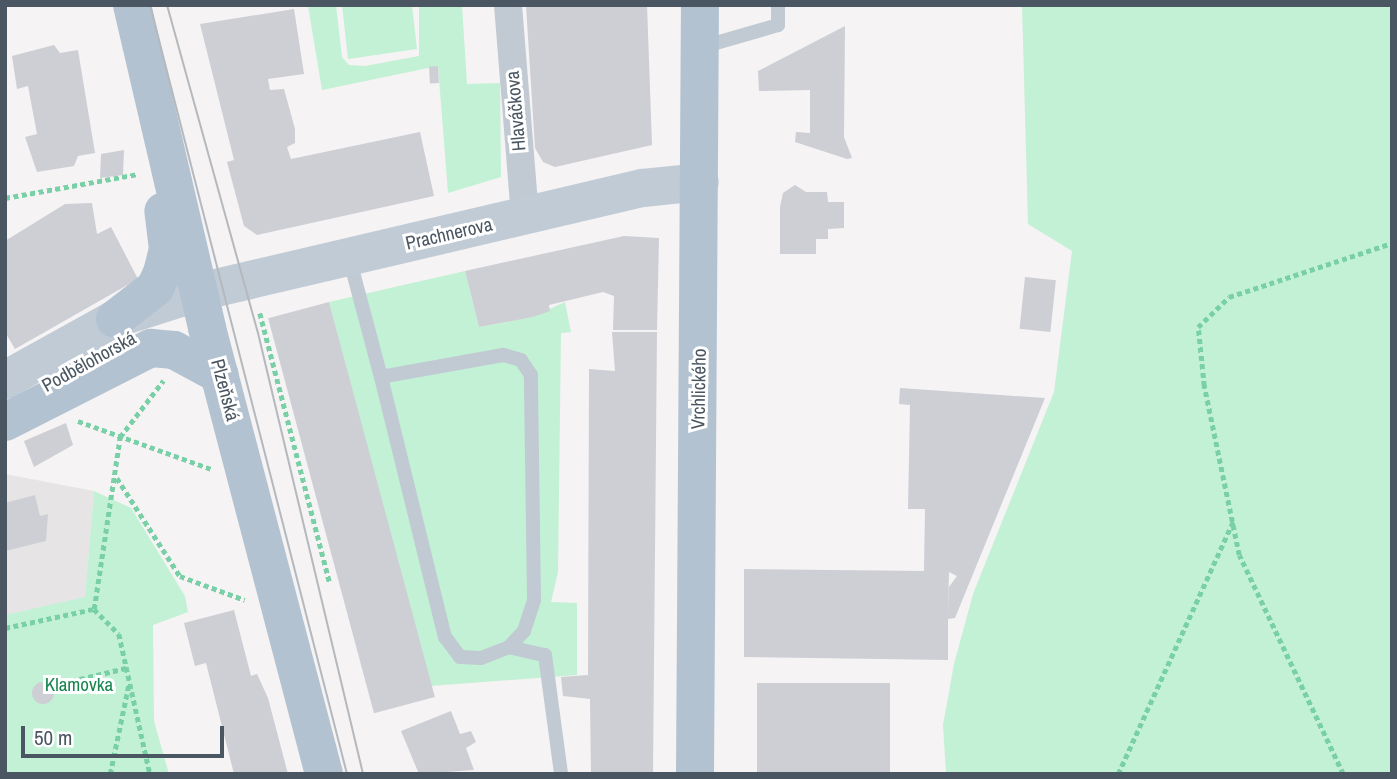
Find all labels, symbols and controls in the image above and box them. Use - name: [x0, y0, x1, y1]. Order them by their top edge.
- street label: Hlaváčkova: [501, 70, 531, 152]
- street label: Prachnerova: [403, 213, 495, 255]
- street label: Podbělohorská: [38, 327, 140, 397]
- street label: Vrchlického: [687, 348, 711, 430]
- street label: Plzeňská: [206, 357, 244, 423]
- park label: Klamovka: [45, 674, 113, 696]
- scale bar: [24, 712, 228, 756]
- text: 50 m: [34, 723, 72, 752]

